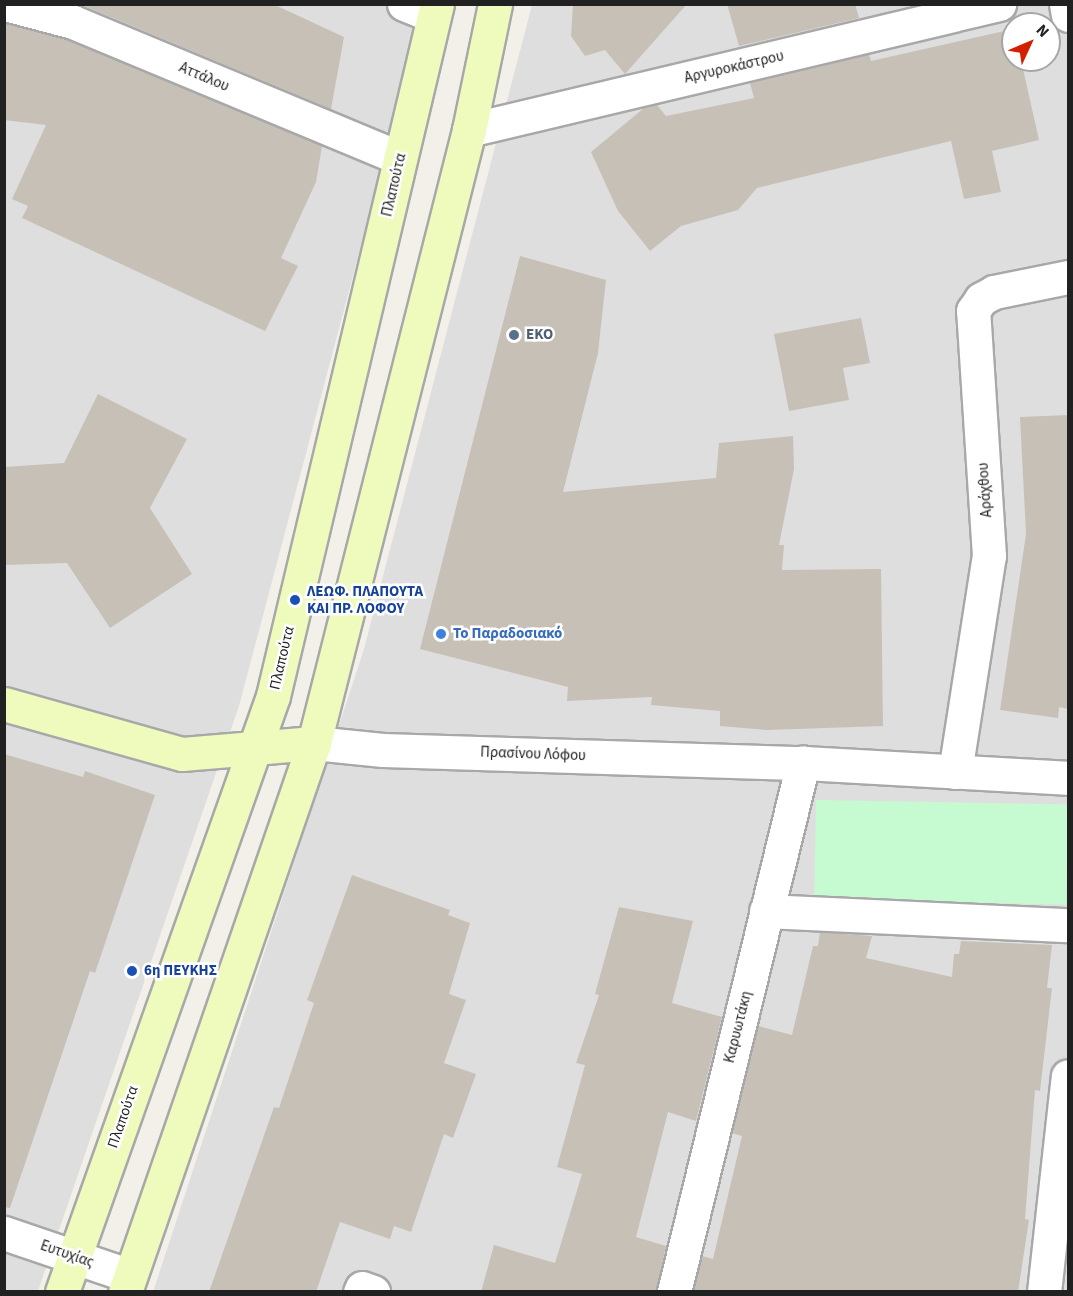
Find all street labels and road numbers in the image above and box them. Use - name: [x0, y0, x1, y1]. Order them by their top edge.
- street label: Αργυροκάστρου: [683, 47, 785, 87]
- street label: Αττάλου: [176, 58, 232, 96]
- street label: Πλαπούτα: [378, 152, 410, 218]
- street label: Αράχθου: [974, 462, 996, 518]
- street label: Πλαπούτα: [266, 625, 298, 691]
- street label: Πρασίνου Λόφου: [480, 743, 586, 765]
- street label: Καρυωτάκη: [720, 989, 756, 1065]
- street label: Πλαπούτα: [104, 1084, 142, 1150]
- street label: Ευτυχίας: [38, 1236, 96, 1272]

